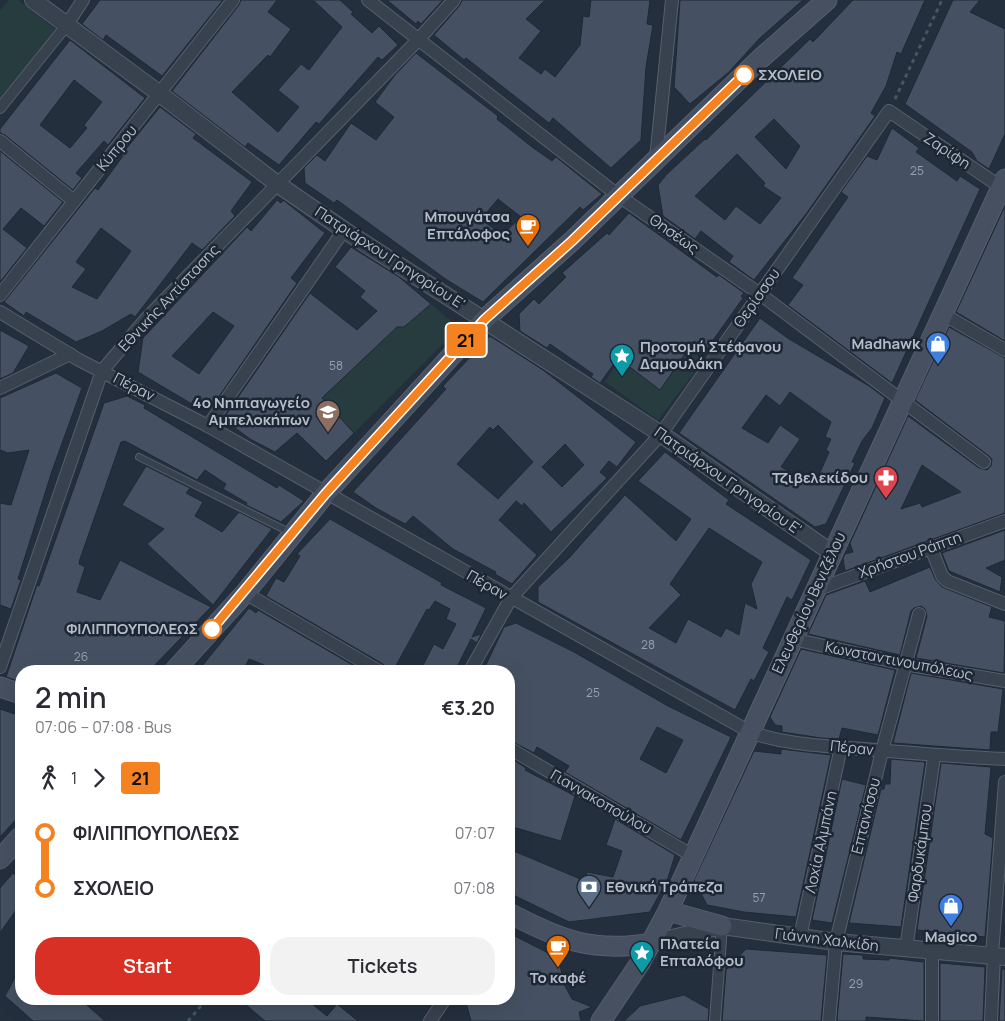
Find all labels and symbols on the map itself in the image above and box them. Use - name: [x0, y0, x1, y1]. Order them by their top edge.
- place label: ΣΧΟΛΕΙΟ: [758, 64, 822, 85]
- marker: ΣΧΟΛΕΙΟ: [734, 65, 754, 85]
- street label: Κύπρου: [92, 120, 142, 175]
- street label: Ζαρίφη: [920, 127, 975, 174]
- house number: 25: [910, 162, 924, 179]
- street label: Πατριάρχου Γρηγορίου Ε': [311, 201, 470, 314]
- place label: Μπουγάτσα Επτάλοφος: [425, 206, 510, 244]
- street label: Θησέως: [645, 209, 703, 258]
- cafe icon: Μπουγάτσα Επτάλοφος: [515, 213, 541, 247]
- street label: Εθνικής Αντίστασης: [113, 239, 224, 356]
- street label: Θερίσσου: [728, 264, 785, 332]
- line badge: 21: [444, 324, 488, 356]
- shop icon: Madhawk: [925, 331, 951, 365]
- place label: Madhawk: [851, 333, 921, 354]
- place label: Προτομή Στέφανου Δαμουλάκη: [640, 336, 781, 374]
- place icon: Προτομή Στέφανου Δαμουλάκη: [609, 343, 635, 377]
- house number: 58: [329, 357, 343, 374]
- street label: Πέραν: [110, 367, 159, 406]
- place label: 4ο Νηπιαγωγείο Αμπελοκήπων: [193, 392, 310, 430]
- school or university icon: 4ο Νηπιαγωγείο Αμπελοκήπων: [315, 399, 341, 433]
- street label: Πατριάρχου Γρηγορίου Ε': [650, 422, 806, 540]
- pharmacy icon: Τζιβελεκίδου: [873, 465, 899, 499]
- place label: Τζιβελεκίδου: [772, 467, 868, 488]
- street label: Χρήστου Ράπτη: [855, 526, 964, 583]
- street label: Ελευθερίου Βενιζέλου: [767, 529, 851, 677]
- street label: Πέραν: [463, 565, 512, 605]
- place label: ΦΙΛΙΠΠΟΥΠΟΛΕΩΣ: [66, 618, 198, 639]
- marker: ΦΙΛΙΠΠΟΥΠΟΛΕΩΣ: [202, 619, 222, 639]
- house number: 28: [641, 636, 655, 653]
- street label: Κωνσταντινουπόλεως: [823, 636, 975, 685]
- house number: 26: [74, 648, 88, 665]
- house number: 25: [586, 684, 600, 701]
- street label: Πέραν: [829, 735, 875, 760]
- street label: Γιαννακοπούλου: [547, 764, 656, 839]
- street label: Επτανήσου: [846, 775, 885, 856]
- street label: Λοχία Αλμπάνη: [799, 789, 842, 895]
- street label: Φαρδυκάμπου: [902, 802, 937, 903]
- bank icon: Εθνική Τράπεζα: [576, 874, 602, 908]
- place label: Εθνική Τράπεζα: [606, 876, 723, 897]
- house number: 57: [753, 889, 765, 906]
- shop icon: Magico: [938, 893, 964, 927]
- street label: Γιάννη Χαλκίδη: [774, 923, 880, 956]
- place label: Magico: [925, 926, 977, 947]
- place label: Πλατεία Επταλόφου: [660, 933, 744, 971]
- cafe icon: Το καφέ: [545, 934, 571, 968]
- place icon: Πλατεία Επταλόφου: [629, 940, 655, 974]
- place label: Το καφέ: [530, 967, 587, 988]
- house number: 29: [849, 975, 863, 992]

